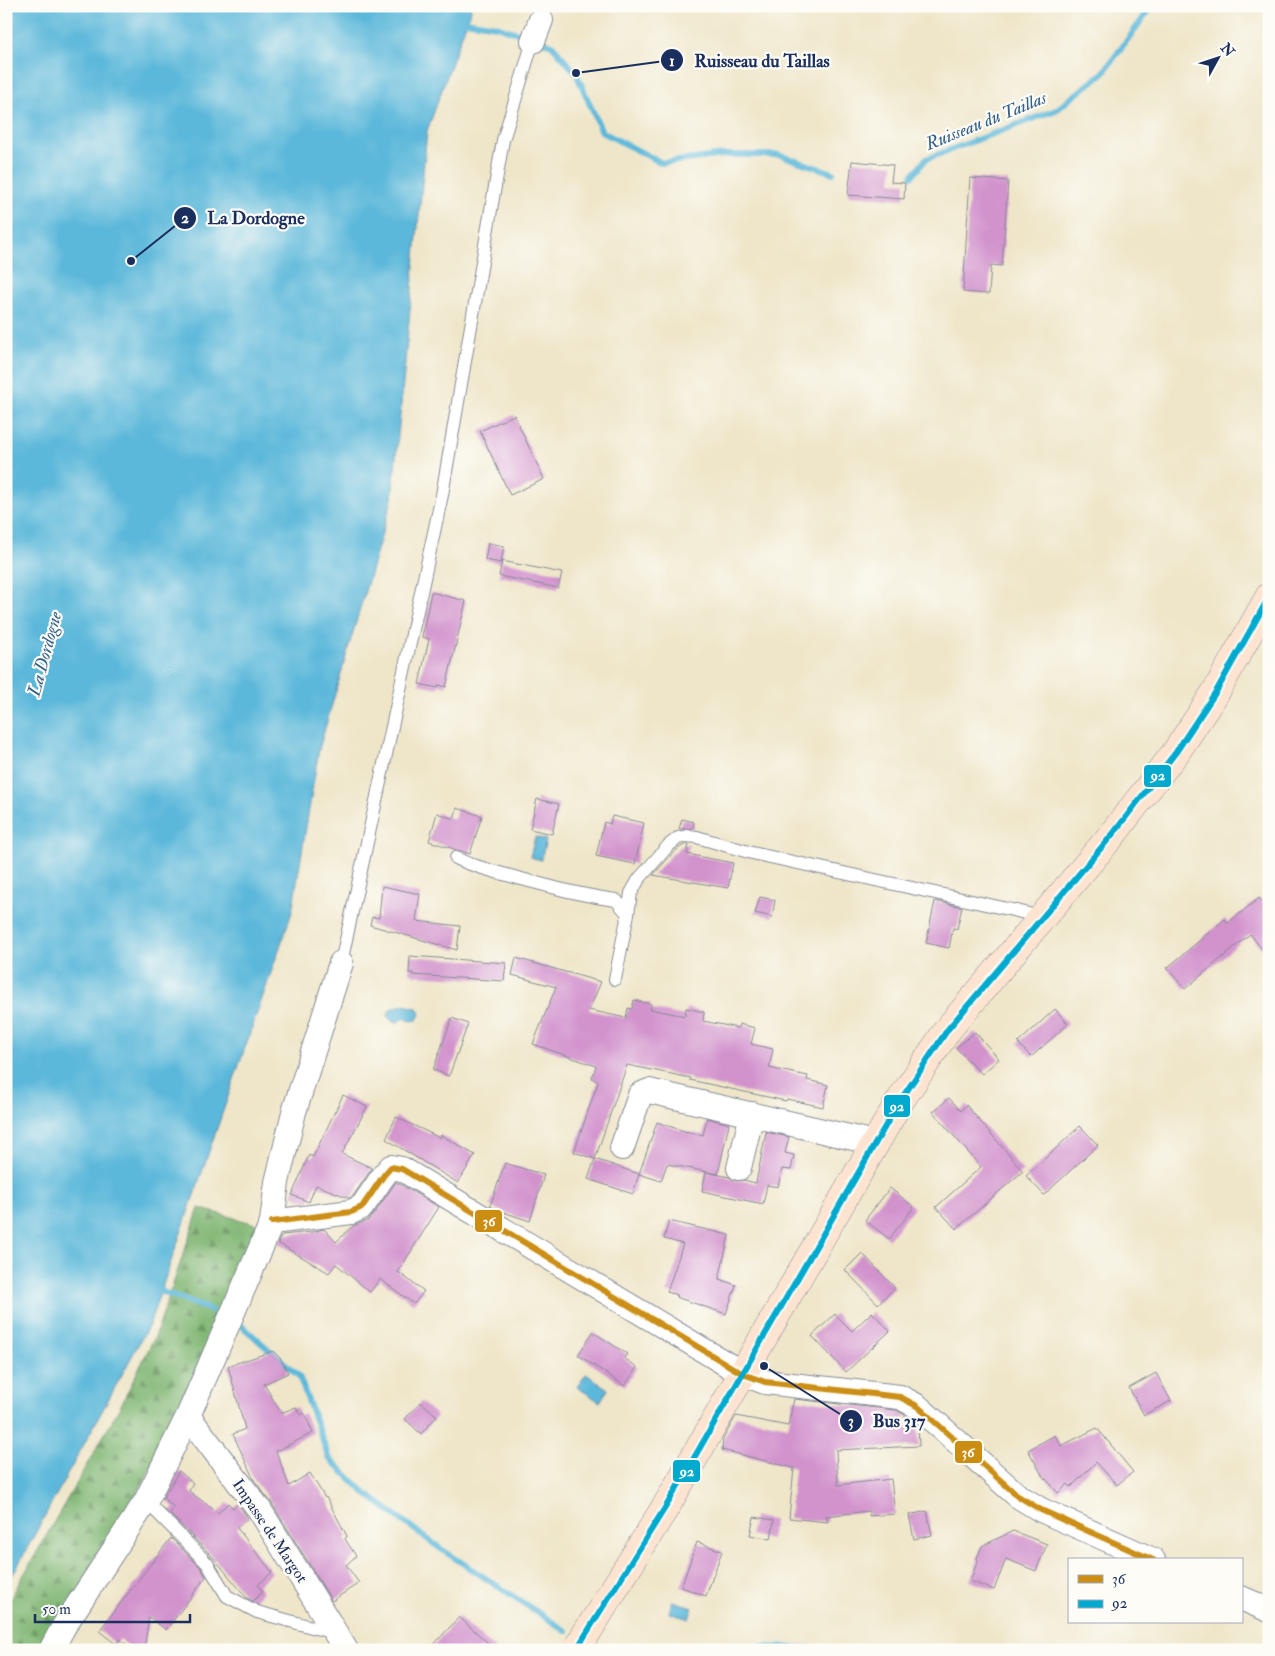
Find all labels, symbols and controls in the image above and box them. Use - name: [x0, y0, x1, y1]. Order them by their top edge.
- north arrow: [1192, 32, 1242, 82]
- text: N: [1216, 39, 1238, 61]
- callout: Ruisseau du Taillas: [660, 44, 840, 77]
- text: Ruisseau du Taillas: [694, 50, 830, 73]
- text: 1: [669, 52, 675, 71]
- water label: Ruisseau du Taillas: [921, 86, 1051, 156]
- callout: La Dordogne: [173, 202, 315, 235]
- text: La Dordogne: [207, 207, 305, 230]
- text: 2: [181, 209, 189, 228]
- water label: La Dordogne: [22, 608, 68, 700]
- line badge: 92: [1143, 764, 1172, 788]
- text: 92: [1149, 767, 1165, 784]
- line badge: 92: [883, 1094, 911, 1118]
- text: 92: [888, 1098, 904, 1115]
- line badge: 36: [474, 1209, 503, 1233]
- text: 36: [483, 1213, 496, 1230]
- callout: Bus 317: [838, 1404, 936, 1437]
- text: Bus 317: [873, 1410, 926, 1433]
- text: 3: [848, 1412, 854, 1431]
- line badge: 36: [954, 1440, 983, 1464]
- text: 36: [962, 1444, 975, 1461]
- line badge: 92: [672, 1459, 701, 1483]
- text: 92: [678, 1463, 694, 1480]
- street label: Impasse de Margot: [227, 1475, 312, 1587]
- legend: [1068, 1558, 1242, 1624]
- text: 36: [1112, 1570, 1127, 1589]
- scale bar: [35, 1591, 190, 1623]
- text: 92: [1111, 1594, 1128, 1613]
- text: 50 m: [42, 1600, 71, 1619]

